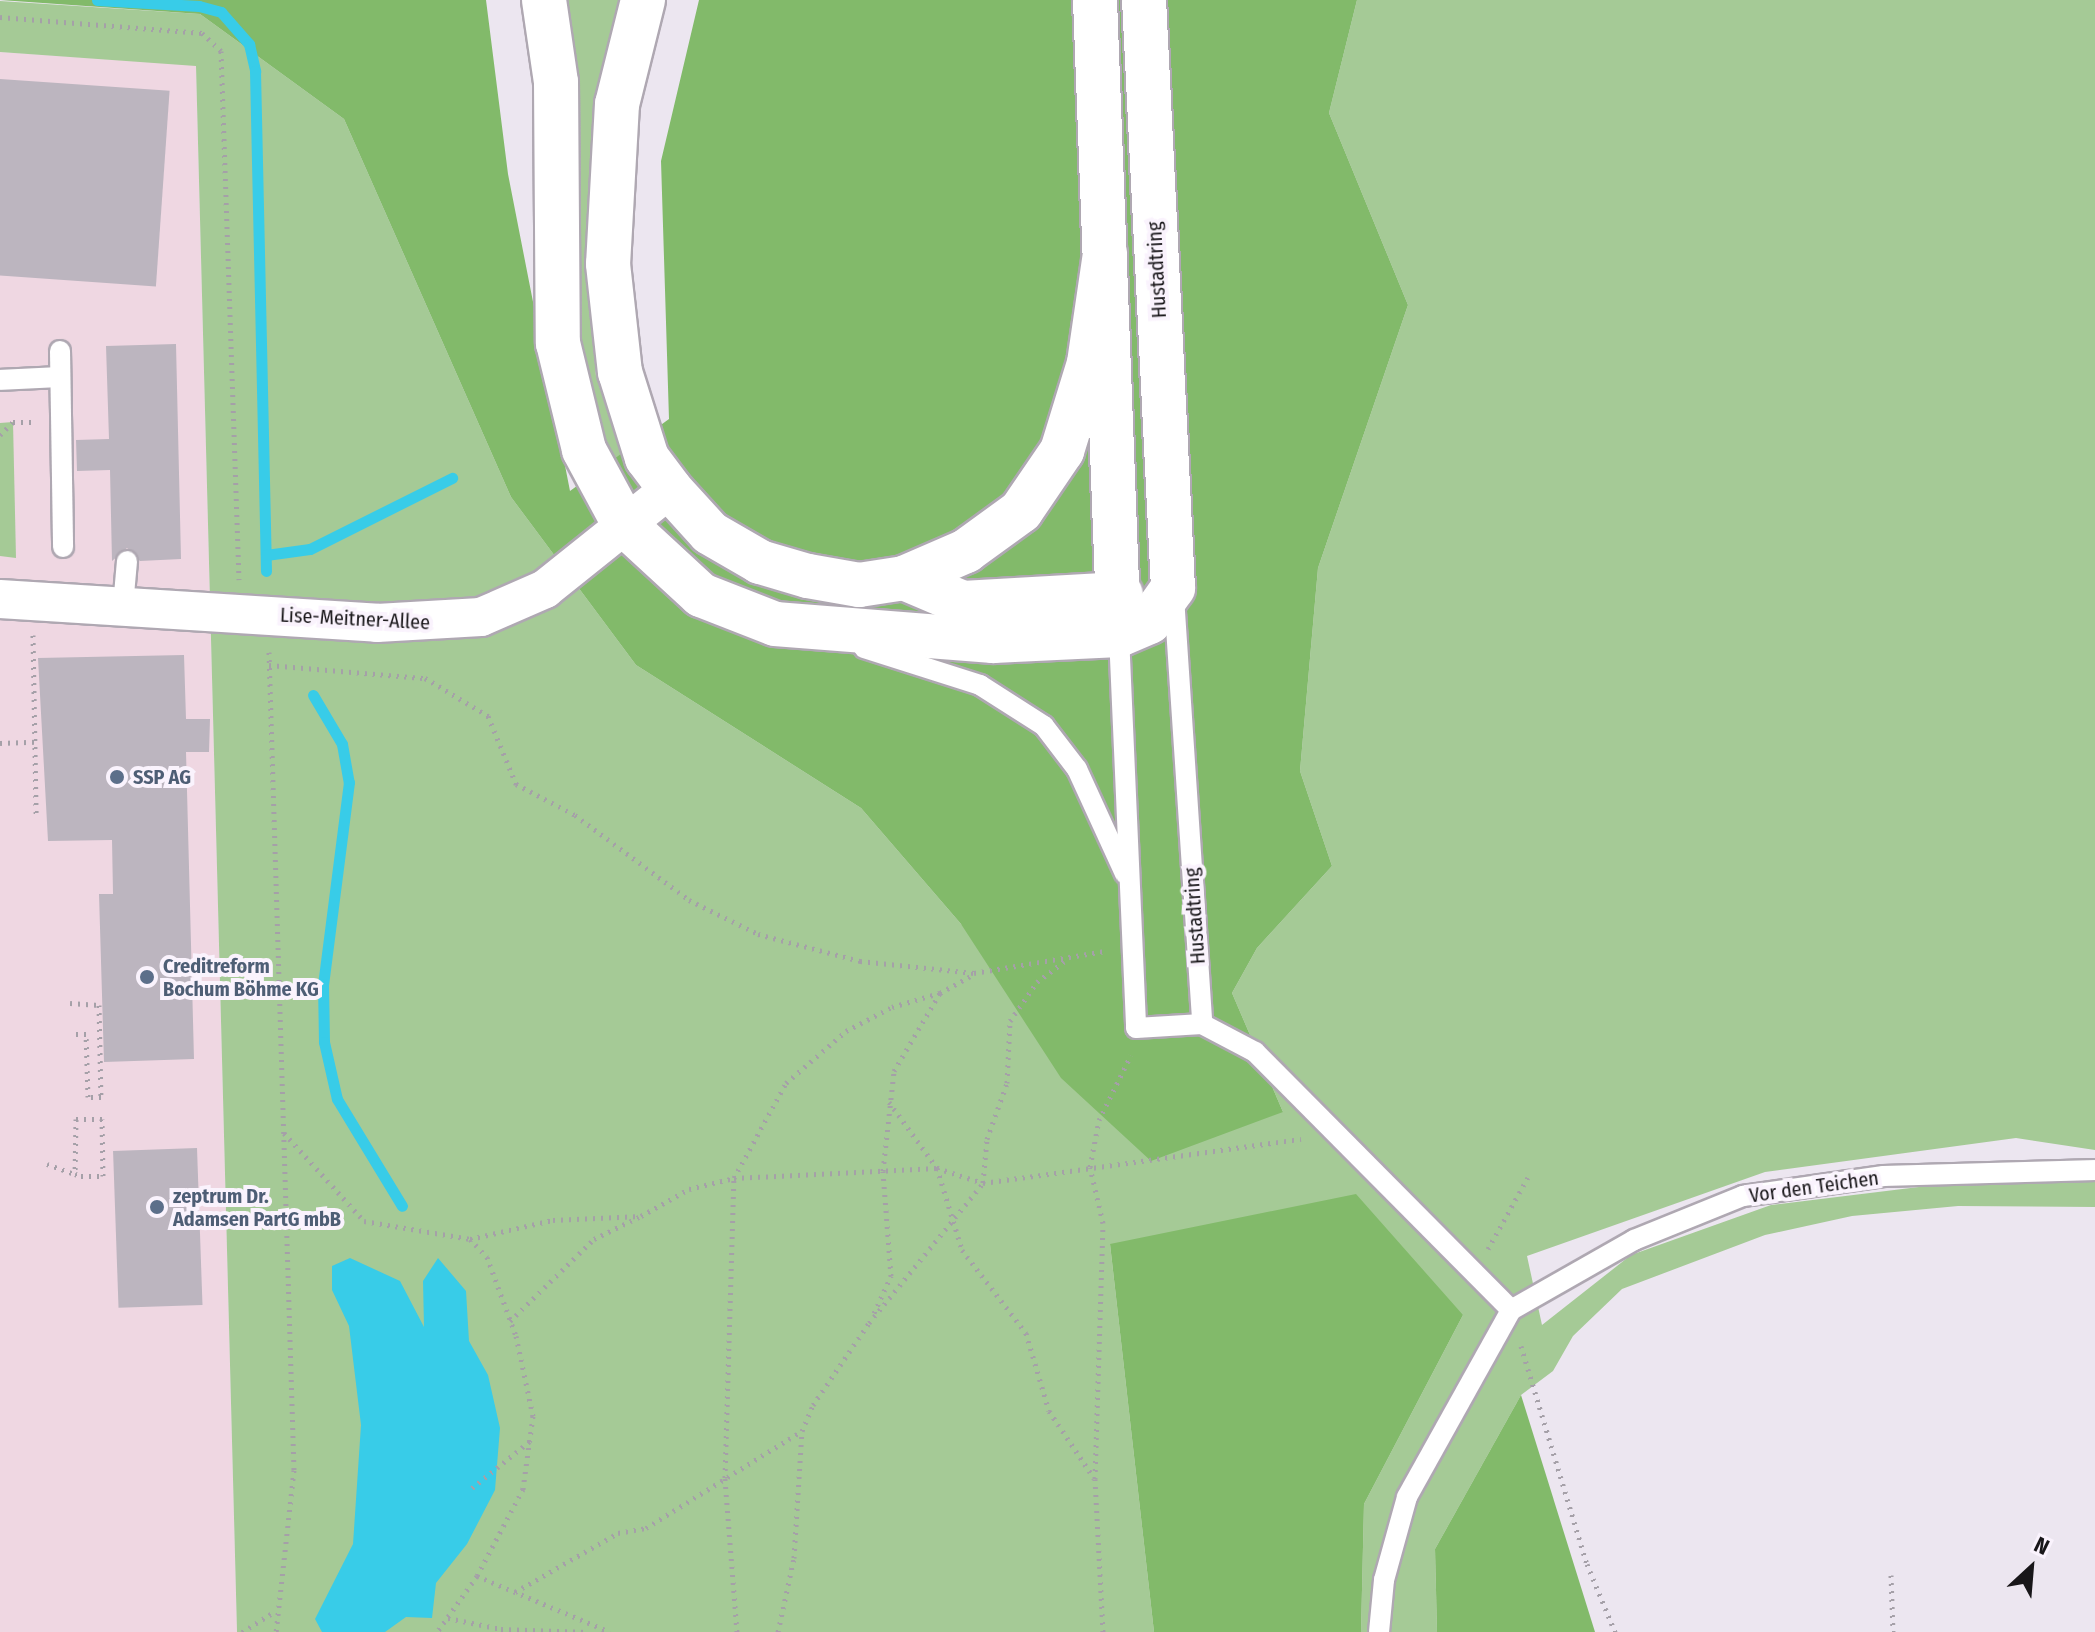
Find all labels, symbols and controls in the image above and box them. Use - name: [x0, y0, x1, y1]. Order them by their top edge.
- street label: Hustadtring: [1142, 221, 1172, 319]
- street label: Lise-Meitner-Allee: [279, 603, 431, 635]
- place label: SSP AG: [133, 765, 191, 789]
- marker: SSP AG: [108, 768, 126, 786]
- street label: Hustadtring: [1180, 867, 1210, 965]
- place label: Creditreform Bochum Böhme KG: [163, 954, 319, 1001]
- marker: Creditreform Bochum Böhme KG: [138, 968, 156, 986]
- street label: Vor den Teichen: [1748, 1166, 1880, 1208]
- place label: zeptrum Dr. Adamsen PartG mbB: [173, 1184, 341, 1231]
- marker: zeptrum Dr. Adamsen PartG mbB: [148, 1198, 166, 1216]
- north arrow: [1991, 1528, 2071, 1608]
- text: N: [2030, 1531, 2054, 1561]

